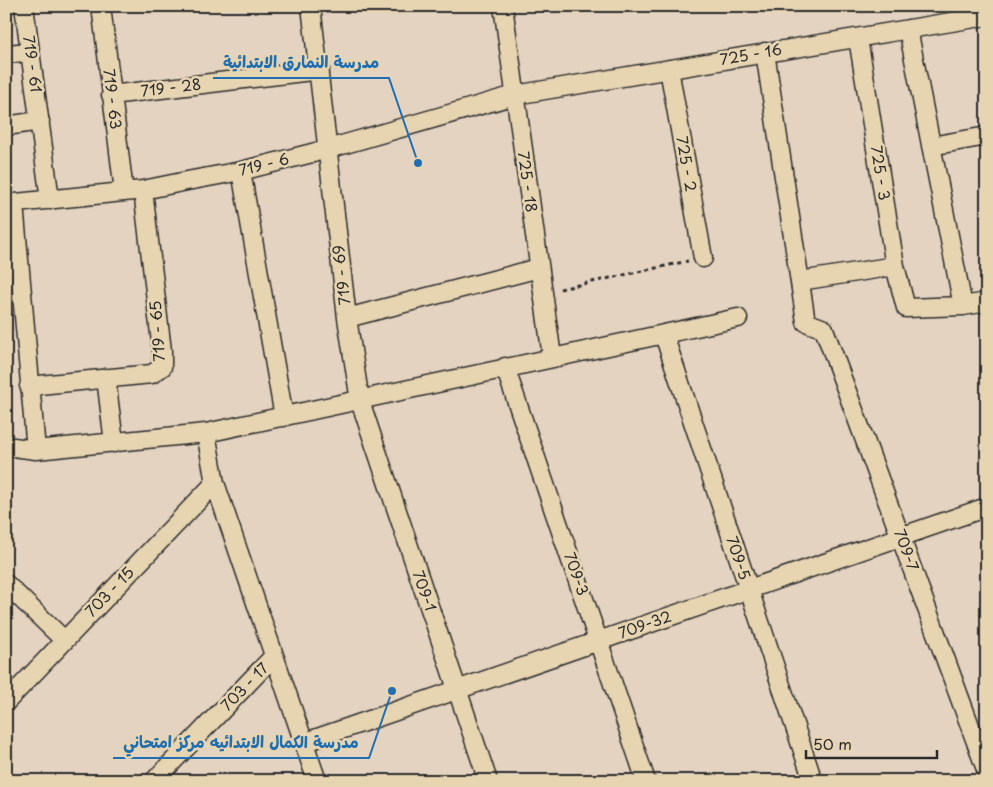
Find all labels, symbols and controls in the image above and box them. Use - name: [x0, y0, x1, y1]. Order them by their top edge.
- street label: 719 - 61: [18, 34, 49, 94]
- street label: 725 - 16: [718, 37, 784, 70]
- callout: مدرسة النمارق الابتدائية: [213, 47, 389, 78]
- text: مدرسة النمارق الابتدائية: [223, 49, 379, 73]
- street label: 719 - 63: [98, 67, 129, 130]
- street label: 719 - 28: [139, 71, 202, 102]
- street label: 725 - 2: [671, 134, 704, 193]
- street label: 725 - 3: [866, 144, 897, 202]
- street label: 719 - 6: [236, 146, 291, 181]
- street label: 725 - 18: [513, 150, 544, 214]
- street label: 719 - 69: [325, 244, 356, 306]
- street label: 719 - 65: [143, 300, 170, 362]
- street label: 709-7: [889, 525, 926, 574]
- street label: 709-5: [722, 533, 757, 582]
- street label: 709-3: [559, 549, 596, 598]
- street label: 703 - 15: [79, 561, 139, 621]
- street label: 709-1: [408, 567, 443, 614]
- street label: 709-32: [615, 604, 674, 643]
- street label: 703 - 17: [215, 656, 273, 716]
- callout: مدرسة الكمال الابتدائيه مركز امتحاني: [113, 727, 369, 758]
- scale bar: [806, 727, 937, 759]
- text: مدرسة الكمال الابتدائيه مركز امتحاني: [123, 729, 359, 757]
- text: 50 m: [813, 732, 852, 755]

